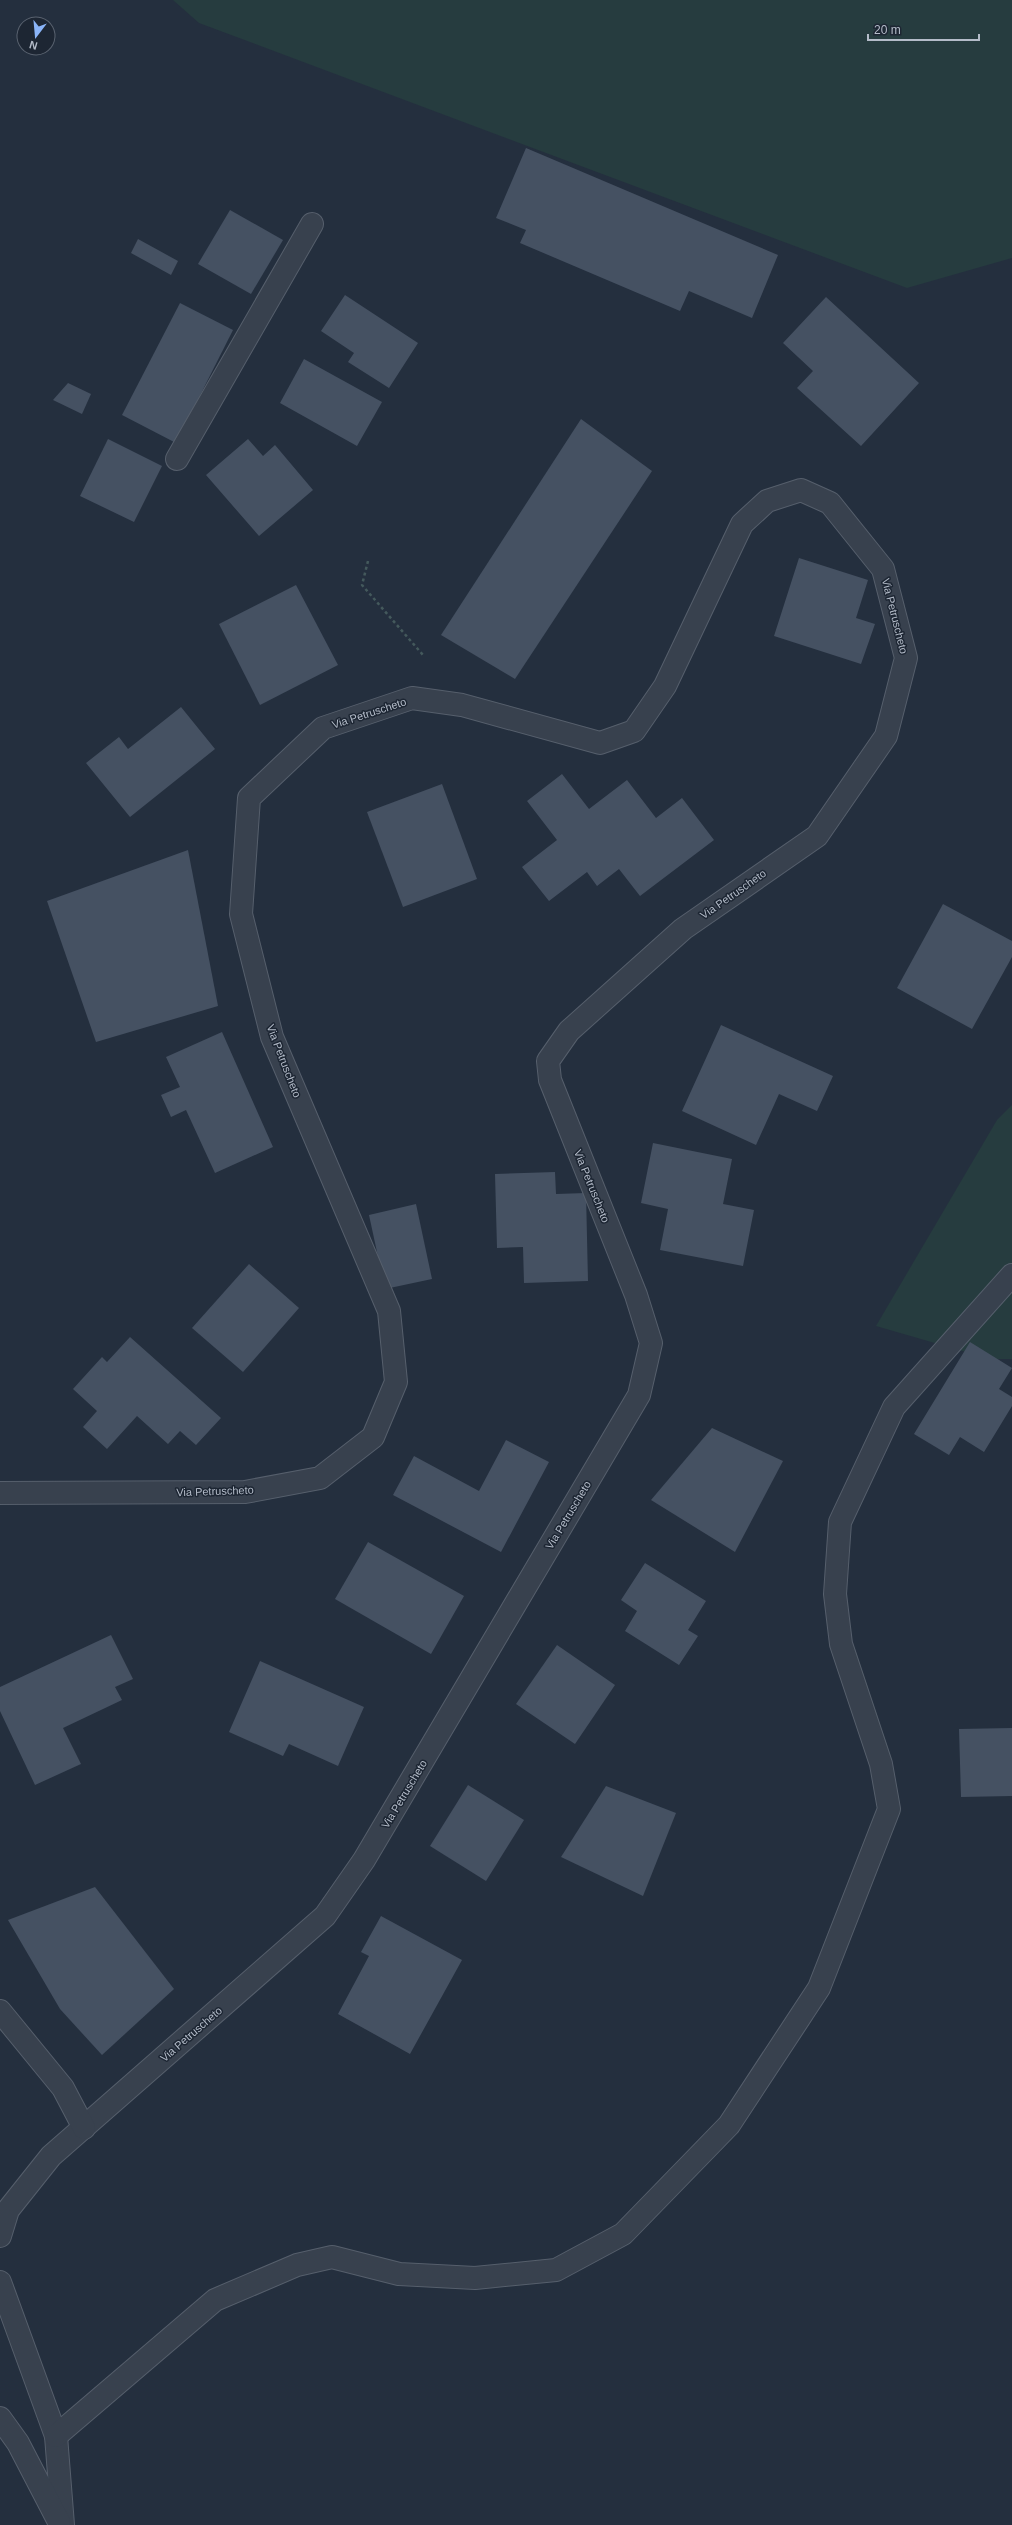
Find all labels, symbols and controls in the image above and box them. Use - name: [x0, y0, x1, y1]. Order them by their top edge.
- north arrow: [16, 16, 56, 56]
- scale bar: [868, 16, 979, 42]
- text: 20 m: [874, 23, 901, 37]
- text: N: [28, 39, 39, 52]
- street label: Via Petruscheto: [880, 577, 910, 655]
- street label: Via Petruscheto: [330, 695, 408, 731]
- street label: Via Petruscheto: [698, 867, 768, 921]
- street label: Via Petruscheto: [265, 1023, 303, 1099]
- street label: Via Petruscheto: [572, 1148, 612, 1224]
- street label: Via Petruscheto: [543, 1479, 593, 1551]
- street label: Via Petruscheto: [176, 1484, 254, 1498]
- street label: Via Petruscheto: [379, 1758, 429, 1830]
- street label: Via Petruscheto: [158, 2004, 224, 2064]

